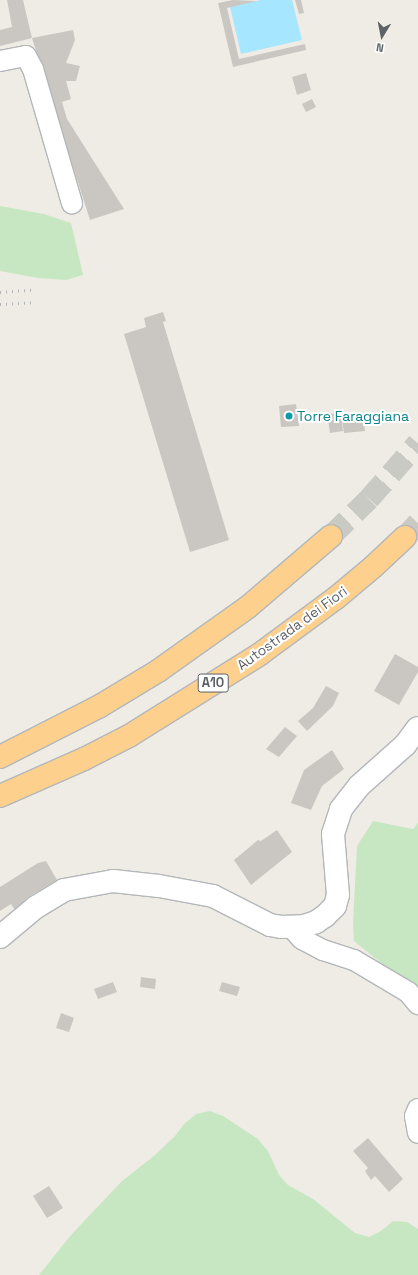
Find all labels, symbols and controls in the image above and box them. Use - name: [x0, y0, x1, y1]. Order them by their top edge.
- north arrow: [362, 16, 402, 56]
- text: N: [375, 40, 385, 55]
- place label: Torre Faraggiana: [297, 408, 409, 424]
- marker: Torre Faraggiana: [284, 411, 294, 421]
- street label: Autostrada dei Fiori: [234, 582, 350, 674]
- road number: A10: [197, 672, 229, 694]

